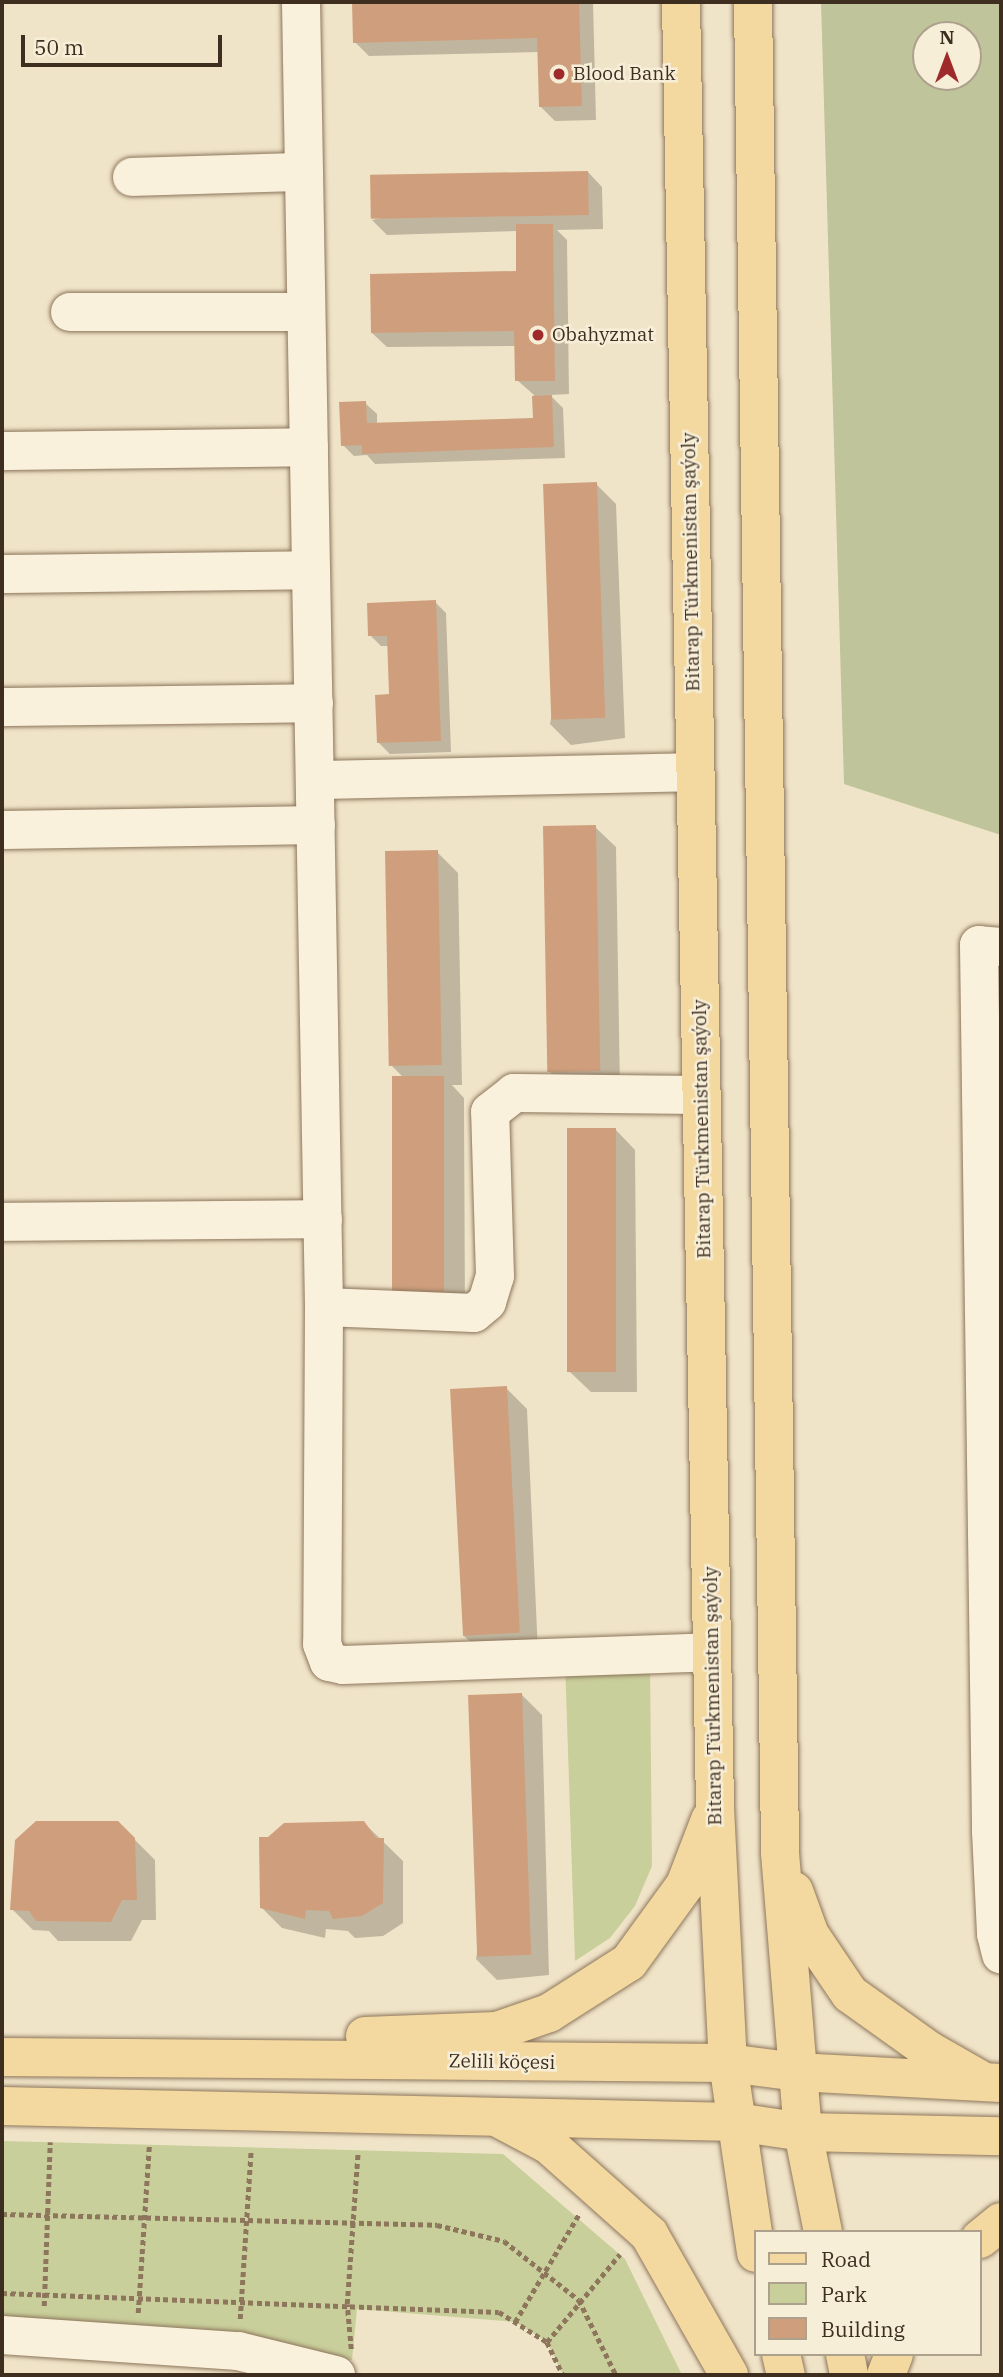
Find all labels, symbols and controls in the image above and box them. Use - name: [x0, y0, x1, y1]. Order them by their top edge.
- scale bar: [24, 21, 226, 65]
- north arrow: [912, 21, 982, 91]
- text: N: [939, 25, 955, 49]
- text: 50 m: [34, 33, 84, 61]
- place label: Blood Bank: [573, 63, 676, 85]
- marker: Blood Bank: [551, 66, 567, 82]
- place label: Obahyzmat: [552, 324, 654, 346]
- marker: Obahyzmat: [530, 327, 546, 343]
- street label: Bitarap Türkmenistan şaýoly: [677, 432, 705, 692]
- street label: Bitarap Türkmenistan şaýoly: [688, 999, 716, 1259]
- street label: Bitarap Türkmenistan şaýoly: [699, 1566, 727, 1826]
- street label: Zelili köçesi: [448, 2050, 556, 2074]
- legend: [754, 2230, 982, 2356]
- text: Road: [821, 2245, 871, 2273]
- text: Park: [821, 2280, 867, 2308]
- text: Building: [821, 2315, 905, 2343]

